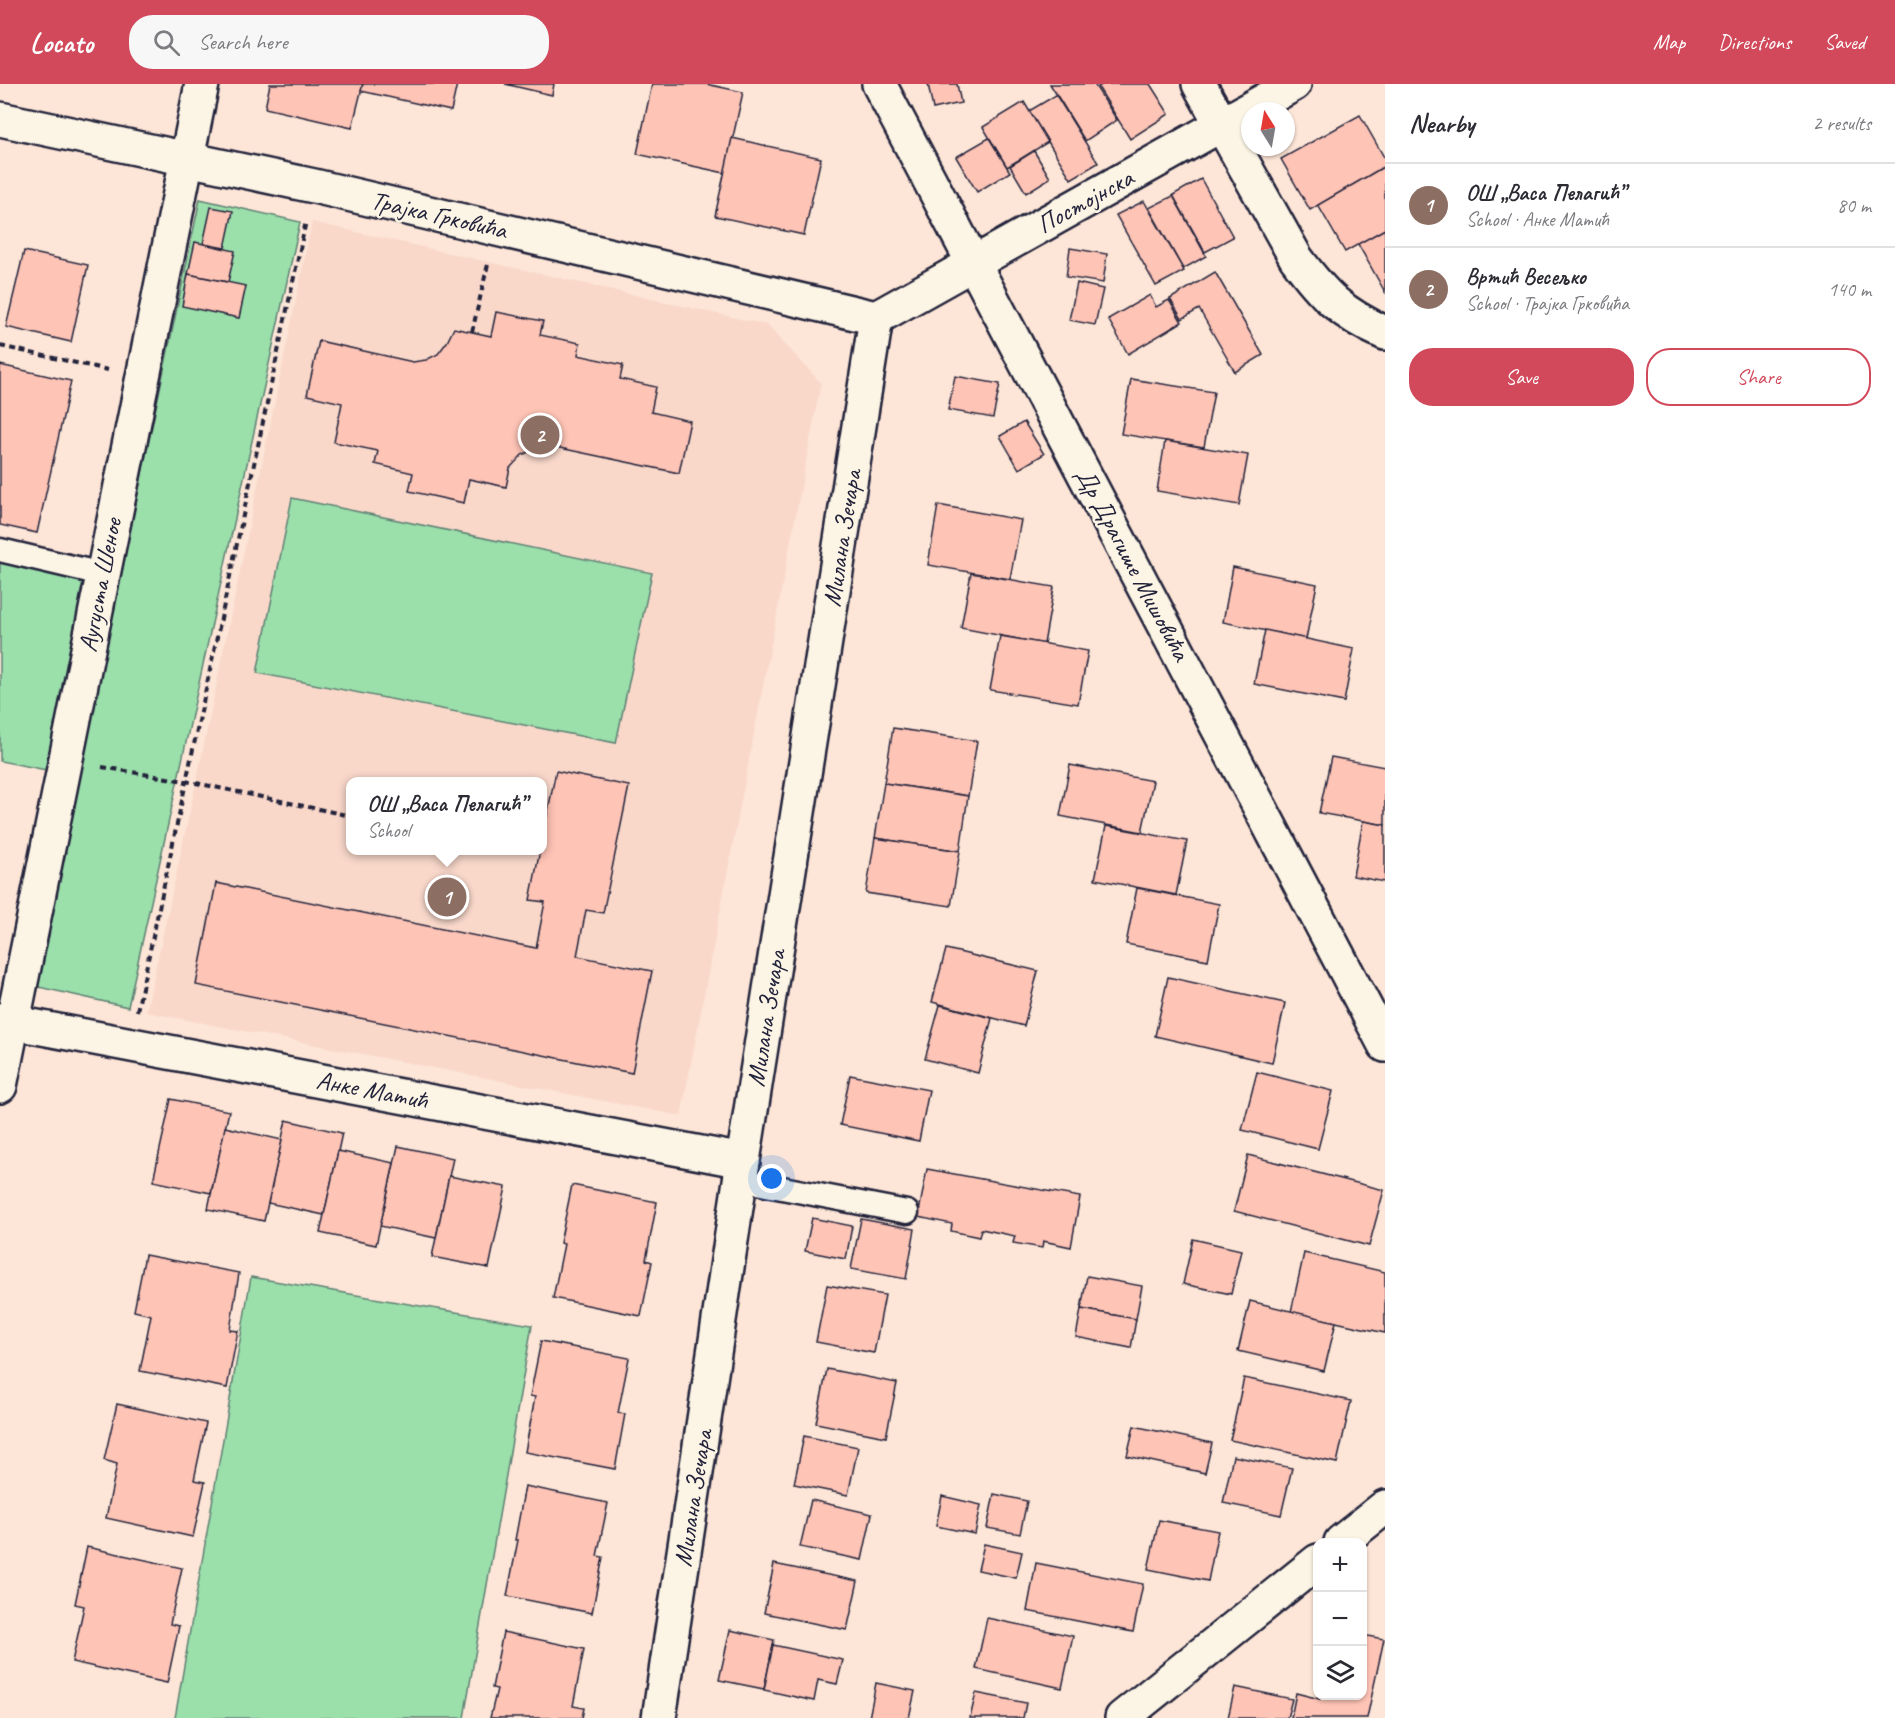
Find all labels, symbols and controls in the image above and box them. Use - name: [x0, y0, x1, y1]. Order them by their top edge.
- search box: [129, 15, 549, 69]
- text: Locato: [30, 25, 93, 60]
- icon: search: [150, 26, 183, 59]
- text: Search here: [198, 28, 288, 56]
- text: Map: [1653, 29, 1685, 55]
- text: Directions: [1718, 29, 1791, 55]
- text: Saved: [1824, 29, 1865, 55]
- north arrow: [1241, 102, 1295, 156]
- text: Nearby: [1409, 107, 1474, 140]
- text: 2 results: [1812, 111, 1871, 136]
- street label: Постојнска: [1031, 160, 1140, 241]
- text: ОШ „Васа Пелагић”: [1466, 179, 1625, 207]
- street label: Трајка Грковића: [368, 183, 512, 247]
- text: 1: [1424, 193, 1433, 218]
- text: 80 m: [1837, 193, 1871, 218]
- text: School · Анке Матић: [1466, 207, 1609, 232]
- text: Вртић Весељко: [1466, 263, 1586, 291]
- text: 2: [1424, 277, 1433, 302]
- text: 140 m: [1828, 277, 1871, 302]
- text: School · Трајка Грковића: [1466, 291, 1629, 316]
- button: Save: [1409, 348, 1634, 406]
- button: Share: [1646, 348, 1871, 406]
- pin: 2: [520, 412, 560, 458]
- street label: Др Драгише Мишовића: [1068, 462, 1199, 668]
- street label: Милана Зечара: [815, 465, 869, 609]
- street label: Аугуста Шеное: [71, 514, 129, 655]
- popup: [346, 777, 547, 855]
- text: ОШ „Васа Пелагић”: [367, 790, 526, 818]
- text: School: [367, 818, 410, 843]
- pin: 1: [428, 874, 466, 920]
- street label: Милана Зечара: [739, 945, 793, 1089]
- street label: Анке Матић: [314, 1063, 432, 1117]
- your location: [757, 1164, 786, 1193]
- street label: Милана Зечара: [666, 1425, 720, 1569]
- map controls: [1313, 1538, 1367, 1700]
- button: +: [1313, 1538, 1367, 1592]
- button: −: [1313, 1592, 1367, 1646]
- button: layers: [1313, 1646, 1367, 1700]

